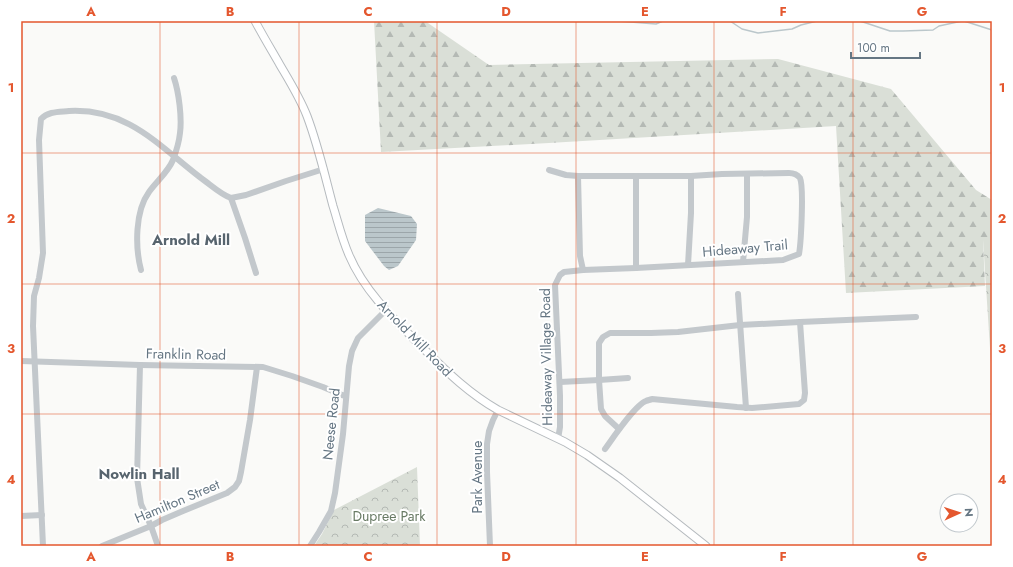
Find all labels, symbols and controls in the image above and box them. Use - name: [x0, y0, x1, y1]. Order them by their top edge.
- text: A: [85, 2, 96, 21]
- text: B: [226, 2, 235, 21]
- text: C: [363, 2, 373, 21]
- text: D: [501, 2, 511, 21]
- text: E: [641, 2, 649, 21]
- text: F: [779, 2, 787, 21]
- text: G: [917, 2, 928, 21]
- scale bar: [851, 34, 920, 60]
- text: 100 m: [857, 39, 890, 57]
- text: 1: [8, 78, 14, 97]
- text: 1: [999, 78, 1005, 97]
- text: 2: [7, 209, 15, 228]
- text: 2: [998, 209, 1006, 228]
- district label: Arnold Mill: [151, 229, 230, 251]
- street label: Hideaway Trail: [701, 234, 789, 262]
- street label: Hideaway Village Road: [535, 288, 557, 426]
- street label: Arnold Mill Road: [373, 295, 457, 381]
- text: 3: [7, 339, 15, 358]
- text: 3: [998, 339, 1006, 358]
- street label: Franklin Road: [146, 343, 226, 365]
- street label: Neese Road: [317, 387, 345, 461]
- street label: Park Avenue: [467, 441, 487, 513]
- district label: Nowlin Hall: [98, 463, 180, 485]
- text: 4: [6, 470, 16, 489]
- text: 4: [997, 470, 1007, 489]
- street label: Hamilton Street: [131, 474, 223, 528]
- north arrow: [939, 493, 979, 533]
- park label: Dupree Park: [352, 506, 426, 526]
- text: N: [961, 508, 977, 517]
- text: A: [85, 547, 96, 566]
- text: B: [226, 547, 235, 566]
- text: C: [363, 547, 373, 566]
- text: D: [501, 547, 511, 566]
- text: E: [641, 547, 649, 566]
- text: F: [779, 547, 787, 566]
- text: G: [917, 547, 928, 566]

